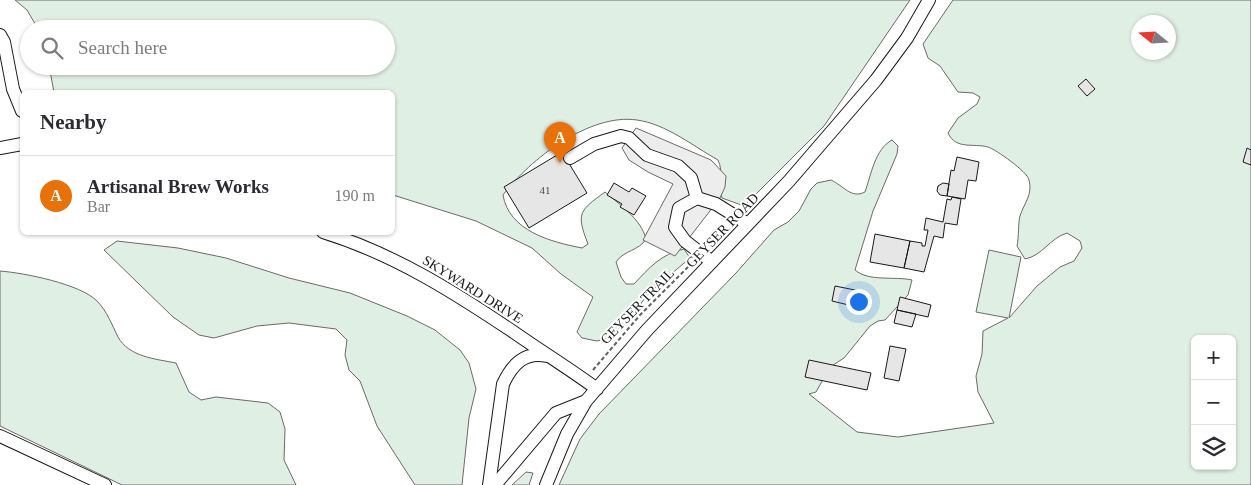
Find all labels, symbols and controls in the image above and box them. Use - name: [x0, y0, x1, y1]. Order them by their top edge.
- north arrow: [1131, 15, 1176, 60]
- search box: [20, 20, 395, 75]
- icon: search: [38, 34, 66, 62]
- text: Search here: [78, 37, 167, 58]
- text: Nearby: [40, 110, 107, 134]
- pin: A: [544, 122, 576, 163]
- text: Artisanal Brew Works: [87, 176, 269, 197]
- house number: 41: [540, 184, 551, 196]
- text: A: [50, 187, 62, 204]
- text: 190 m: [335, 187, 375, 204]
- street label: GEYSER ROAD: [683, 190, 762, 271]
- text: Bar: [87, 198, 110, 215]
- street label: SKYWARD DRIVE: [420, 252, 526, 326]
- street label: GEYSER TRAIL: [598, 266, 677, 347]
- your location: [846, 289, 872, 315]
- map controls: [1191, 335, 1236, 470]
- button: +: [1191, 335, 1236, 380]
- button: −: [1191, 380, 1236, 425]
- button: layers: [1191, 425, 1236, 470]

